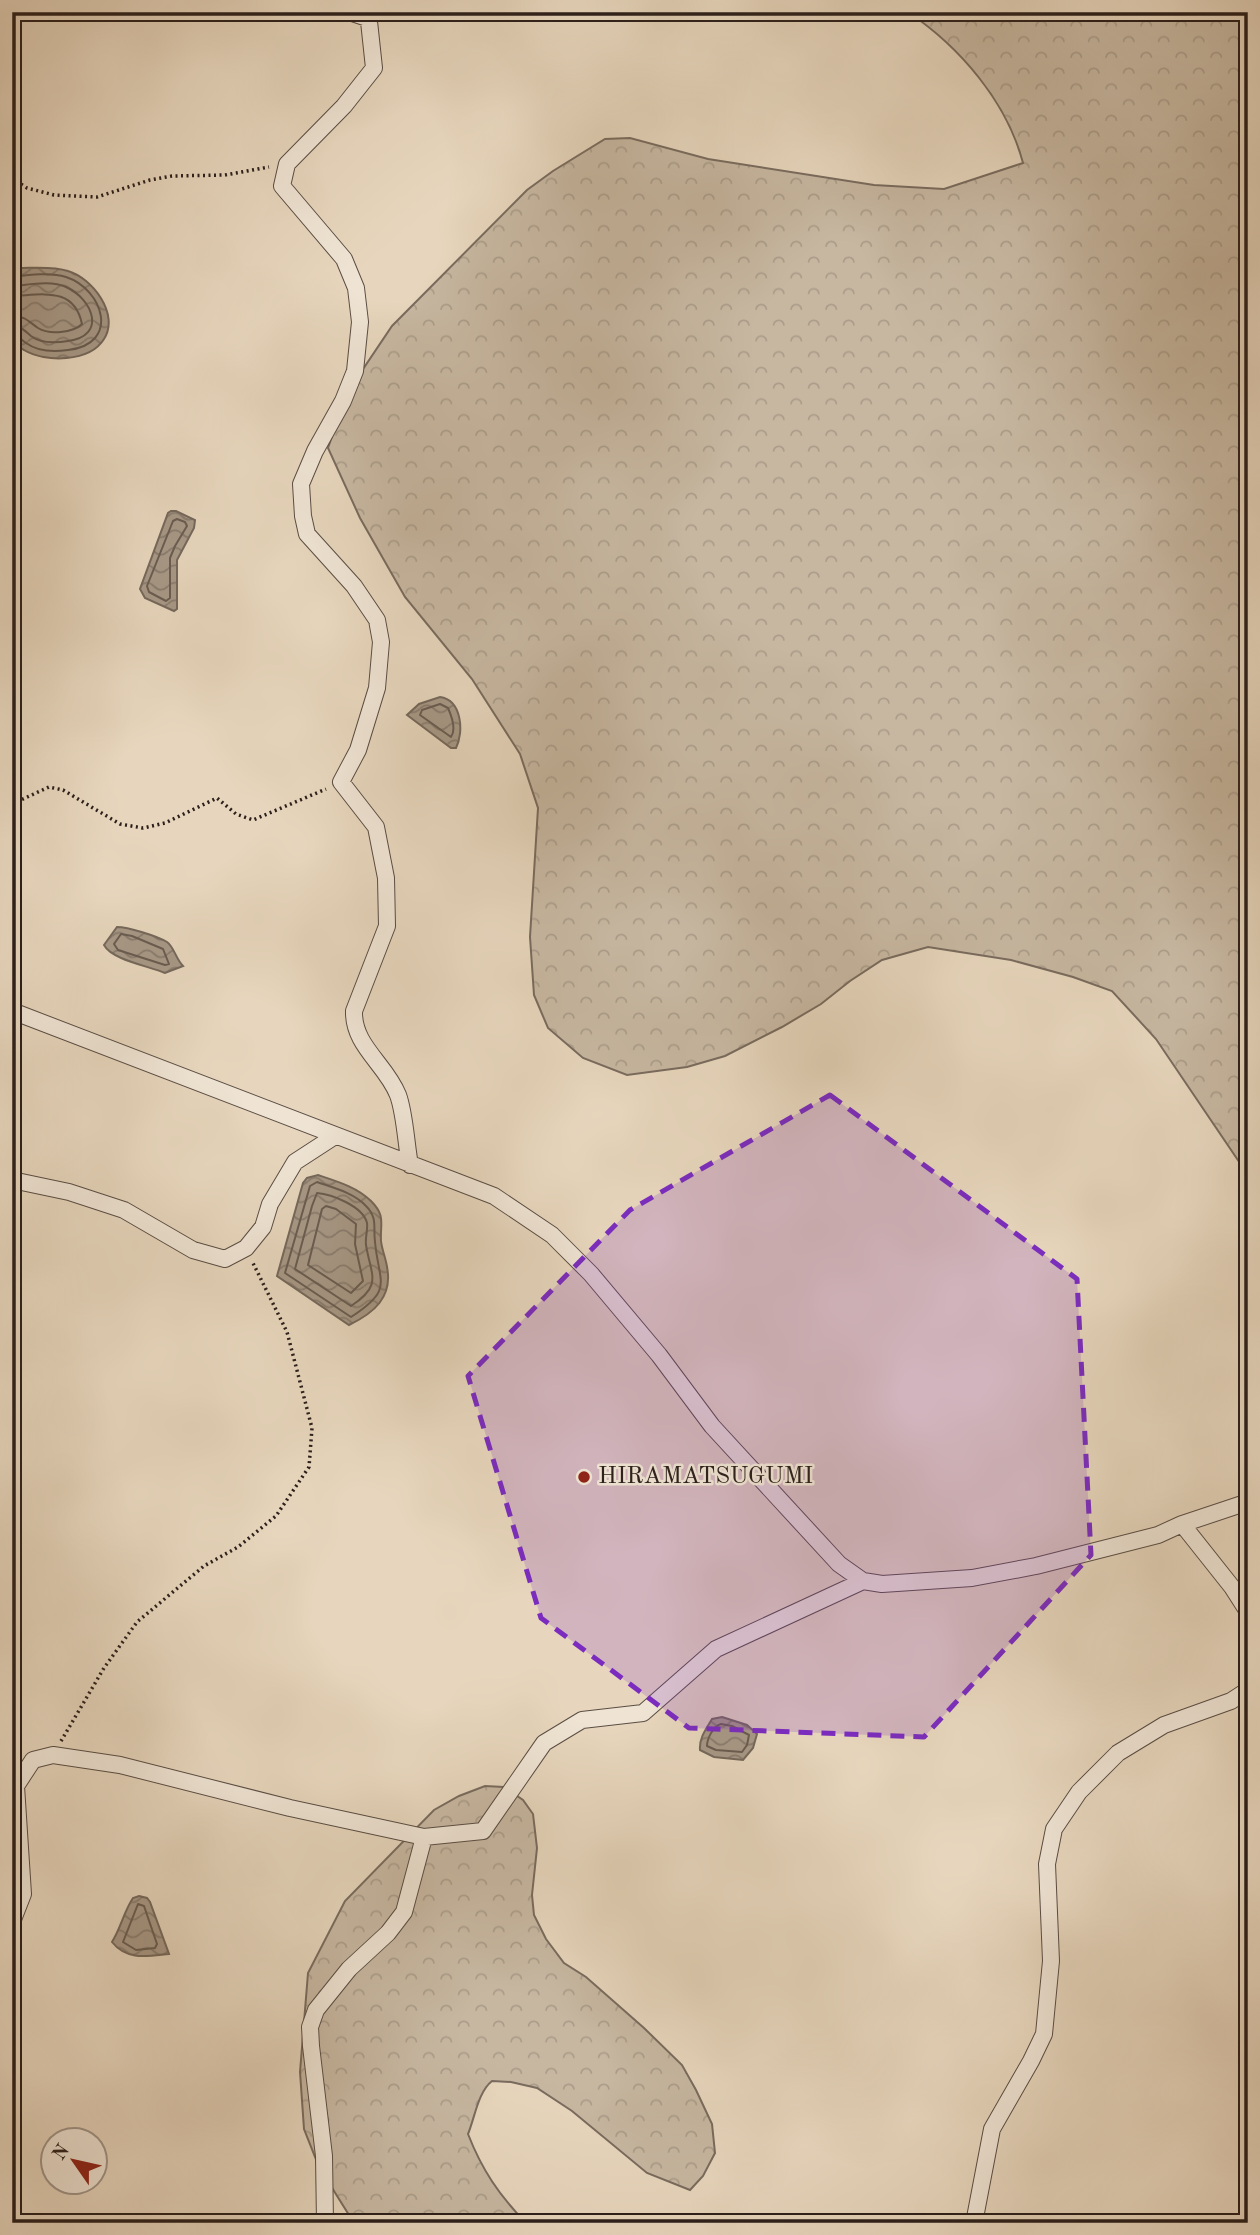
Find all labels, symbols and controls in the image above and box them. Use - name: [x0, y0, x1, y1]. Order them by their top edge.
- place label: HIRAMATSUGUMI: [598, 1465, 813, 1489]
- marker: HIRAMATSUGUMI: [576, 1469, 592, 1485]
- north arrow: [38, 2126, 108, 2196]
- text: N: [50, 2141, 74, 2164]

